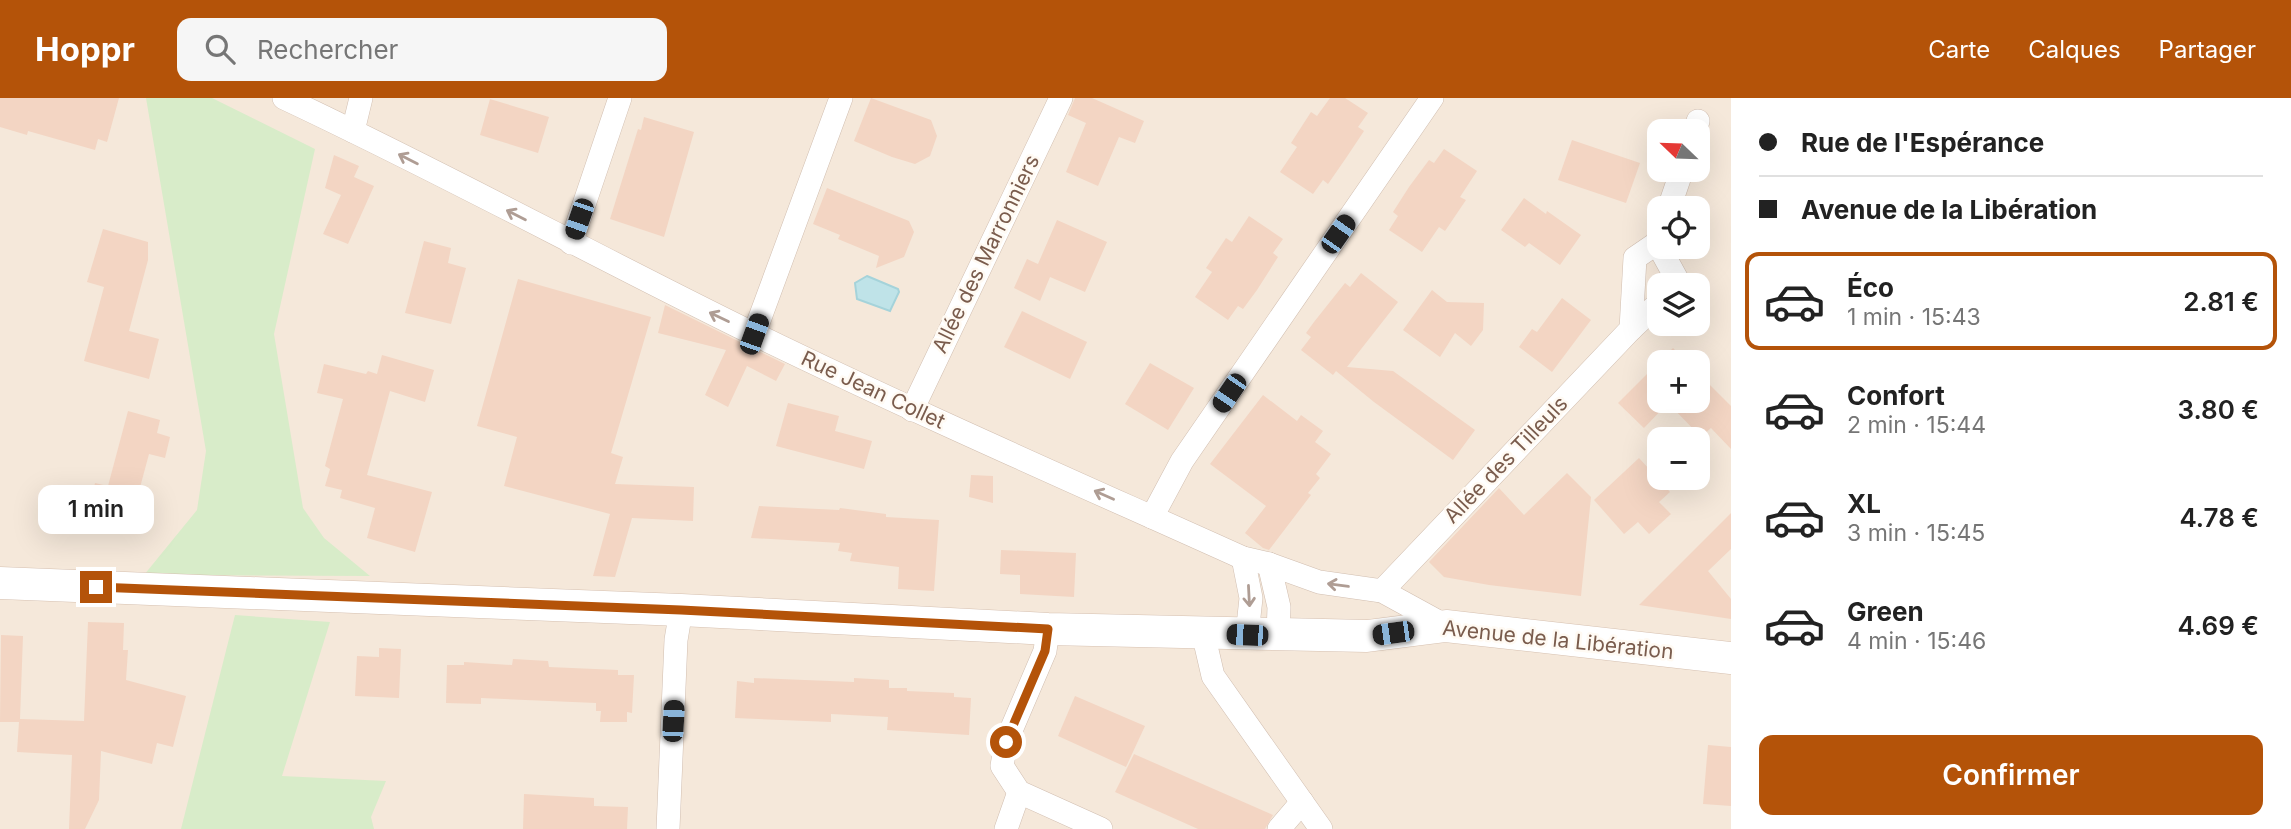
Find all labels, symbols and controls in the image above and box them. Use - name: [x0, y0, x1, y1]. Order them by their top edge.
- search box: [177, 18, 667, 81]
- text: Hoppr: [35, 29, 135, 69]
- icon: search: [201, 30, 239, 68]
- text: Rechercher: [257, 34, 398, 65]
- text: Carte: [1928, 35, 1990, 64]
- text: Calques: [2028, 35, 2121, 64]
- text: Partager: [2159, 35, 2256, 64]
- north arrow: [1647, 119, 1710, 182]
- map controls: [1647, 119, 1710, 490]
- text: Rue de l'Espérance: [1801, 127, 2044, 158]
- street label: Allée des Marronniers: [927, 151, 1044, 357]
- one-way arrow: [398, 152, 419, 165]
- text: Avenue de la Libération: [1801, 194, 2097, 225]
- car: [563, 196, 596, 242]
- button: locate: [1647, 196, 1710, 259]
- one-way arrow: [506, 208, 527, 221]
- car: [1318, 211, 1359, 257]
- icon: car: [1763, 270, 1826, 333]
- text: Éco: [1847, 272, 1894, 303]
- button: layers: [1647, 273, 1710, 336]
- text: 2.81 €: [2183, 286, 2259, 317]
- text: 1 min · 15:43: [1847, 303, 1981, 331]
- one-way arrow: [709, 309, 730, 323]
- car: [737, 311, 772, 357]
- street label: Rue Jean Collet: [797, 345, 949, 434]
- button: +: [1647, 350, 1710, 413]
- car: [1209, 370, 1250, 416]
- icon: car: [1763, 378, 1826, 441]
- text: Confort: [1847, 380, 1945, 411]
- street label: Allée des Tilleuls: [1439, 391, 1573, 528]
- text: 3.80 €: [2177, 394, 2259, 425]
- text: 2 min · 15:44: [1847, 411, 1986, 439]
- button: −: [1647, 427, 1710, 490]
- callout: 1 min: [38, 486, 154, 534]
- icon: car: [1763, 486, 1826, 549]
- one-way arrow: [1093, 488, 1115, 501]
- text: XL: [1847, 488, 1881, 519]
- text: 1 min: [68, 495, 124, 523]
- text: 4.78 €: [2179, 502, 2259, 533]
- text: 3 min · 15:45: [1847, 519, 1985, 547]
- route end: [80, 571, 112, 603]
- one-way arrow: [1327, 578, 1350, 591]
- one-way arrow: [1243, 584, 1256, 607]
- icon: car: [1763, 594, 1826, 657]
- text: Green: [1847, 596, 1924, 627]
- text: 4.69 €: [2178, 610, 2259, 641]
- street label: Avenue de la Libération: [1441, 615, 1675, 664]
- car: [1371, 620, 1416, 646]
- car: [1226, 624, 1269, 646]
- text: 4 min · 15:46: [1847, 627, 1986, 655]
- car: [662, 699, 685, 743]
- route start: [990, 726, 1022, 758]
- button: Confirmer: [1759, 735, 2263, 815]

